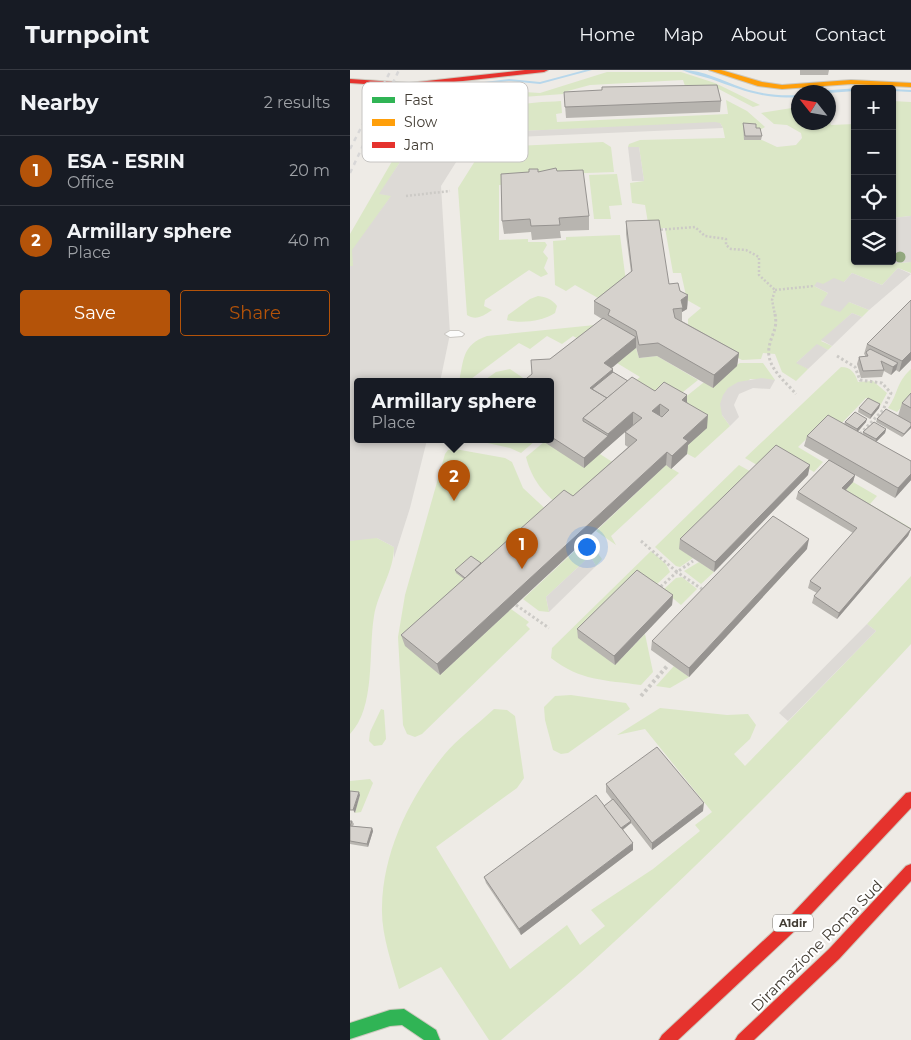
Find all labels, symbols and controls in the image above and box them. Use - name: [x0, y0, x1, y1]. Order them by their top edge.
- text: Turnpoint: [25, 20, 149, 49]
- text: Home: [579, 24, 635, 46]
- text: Map: [663, 24, 703, 46]
- text: About: [731, 24, 787, 46]
- text: Contact: [815, 24, 886, 46]
- legend: [362, 82, 528, 162]
- north arrow: [791, 85, 836, 130]
- map controls: [851, 85, 896, 265]
- button: +: [851, 85, 896, 130]
- text: Nearby: [20, 90, 99, 115]
- text: Fast: [404, 91, 434, 109]
- text: 2 results: [264, 93, 330, 112]
- text: Slow: [404, 113, 438, 131]
- button: −: [851, 130, 896, 175]
- text: Jam: [403, 136, 434, 154]
- text: ESA - ESRIN: [67, 150, 185, 173]
- text: 1: [33, 161, 39, 180]
- text: 20 m: [289, 161, 330, 180]
- text: Office: [67, 173, 114, 192]
- button: locate: [851, 175, 896, 220]
- text: Armillary sphere: [67, 220, 232, 243]
- button: layers: [851, 220, 896, 265]
- text: 2: [31, 231, 41, 250]
- text: 40 m: [288, 231, 330, 250]
- text: Place: [67, 243, 111, 262]
- button: Save: [20, 290, 170, 336]
- button: Share: [180, 290, 330, 336]
- popup: [354, 378, 554, 443]
- text: Armillary sphere: [372, 390, 536, 413]
- text: Place: [372, 413, 415, 432]
- pin: 2: [438, 460, 470, 501]
- pin: 1: [506, 528, 538, 569]
- your location: [574, 534, 600, 560]
- street label: Diramazione Roma Sud: [747, 876, 886, 1015]
- road number: A1dir: [773, 914, 813, 931]

